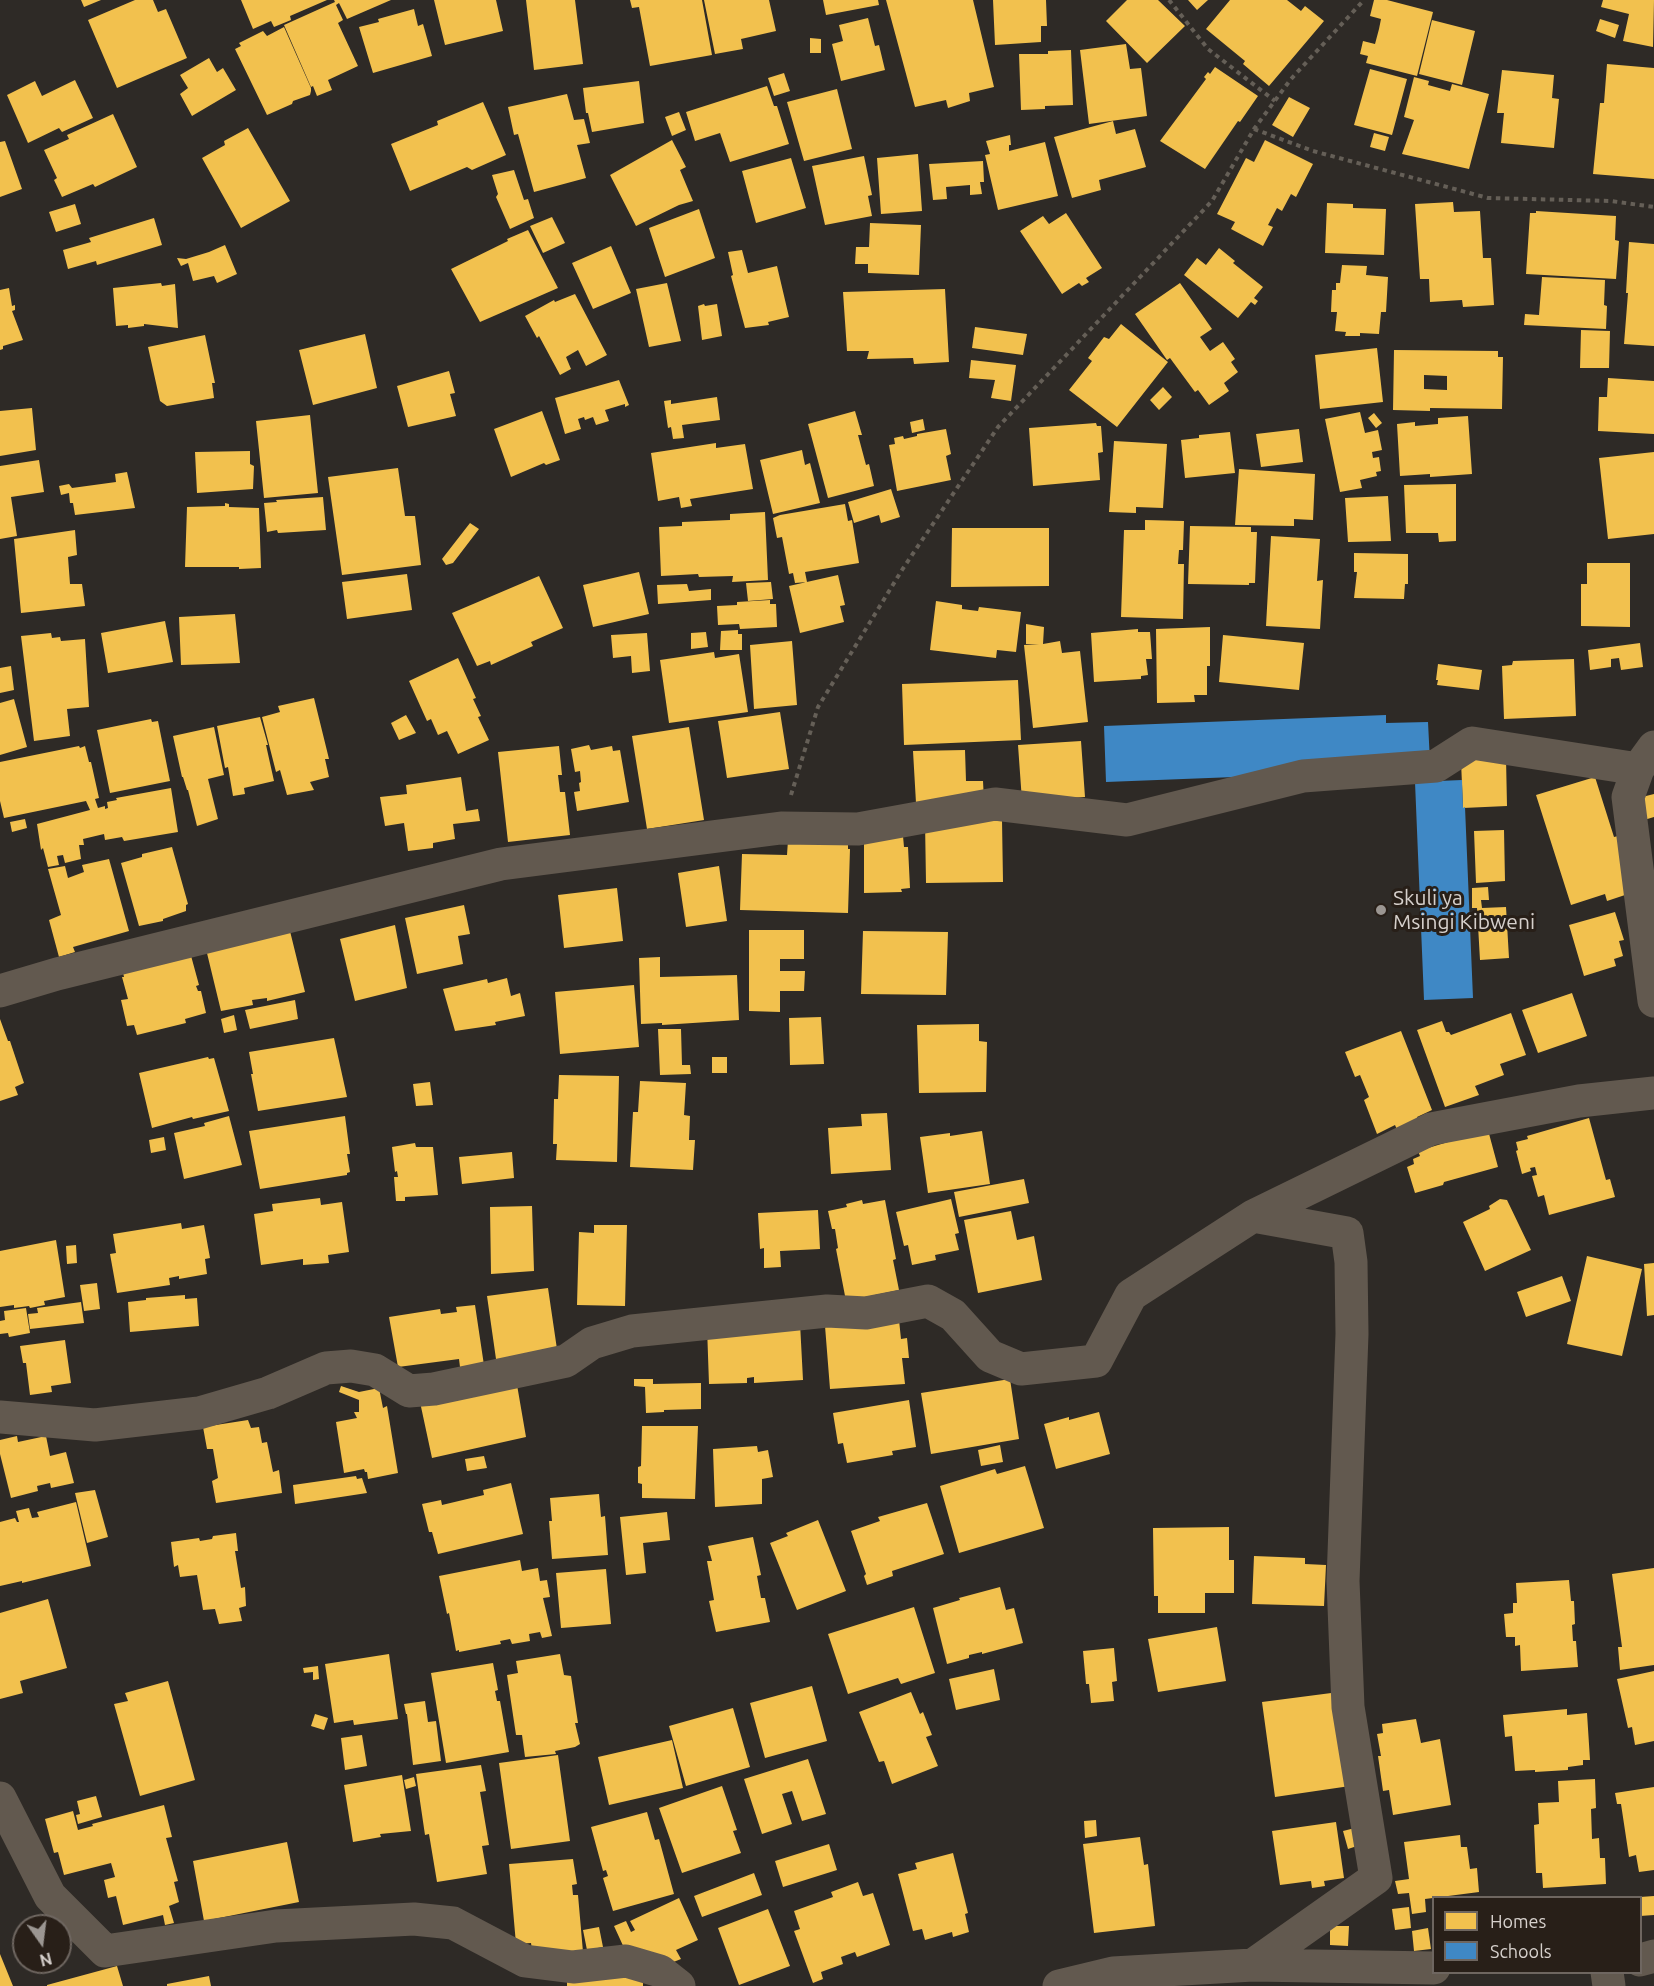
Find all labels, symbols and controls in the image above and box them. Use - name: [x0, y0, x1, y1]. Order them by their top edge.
- place label: Skuli ya Msingi Kibweni: [1393, 885, 1535, 935]
- marker: Skuli ya Msingi Kibweni: [1374, 903, 1388, 917]
- legend: [1432, 1896, 1642, 1974]
- text: Homes: [1490, 1911, 1546, 1931]
- north arrow: [12, 1914, 72, 1974]
- text: Schools: [1490, 1941, 1552, 1961]
- text: N: [38, 1949, 54, 1970]

